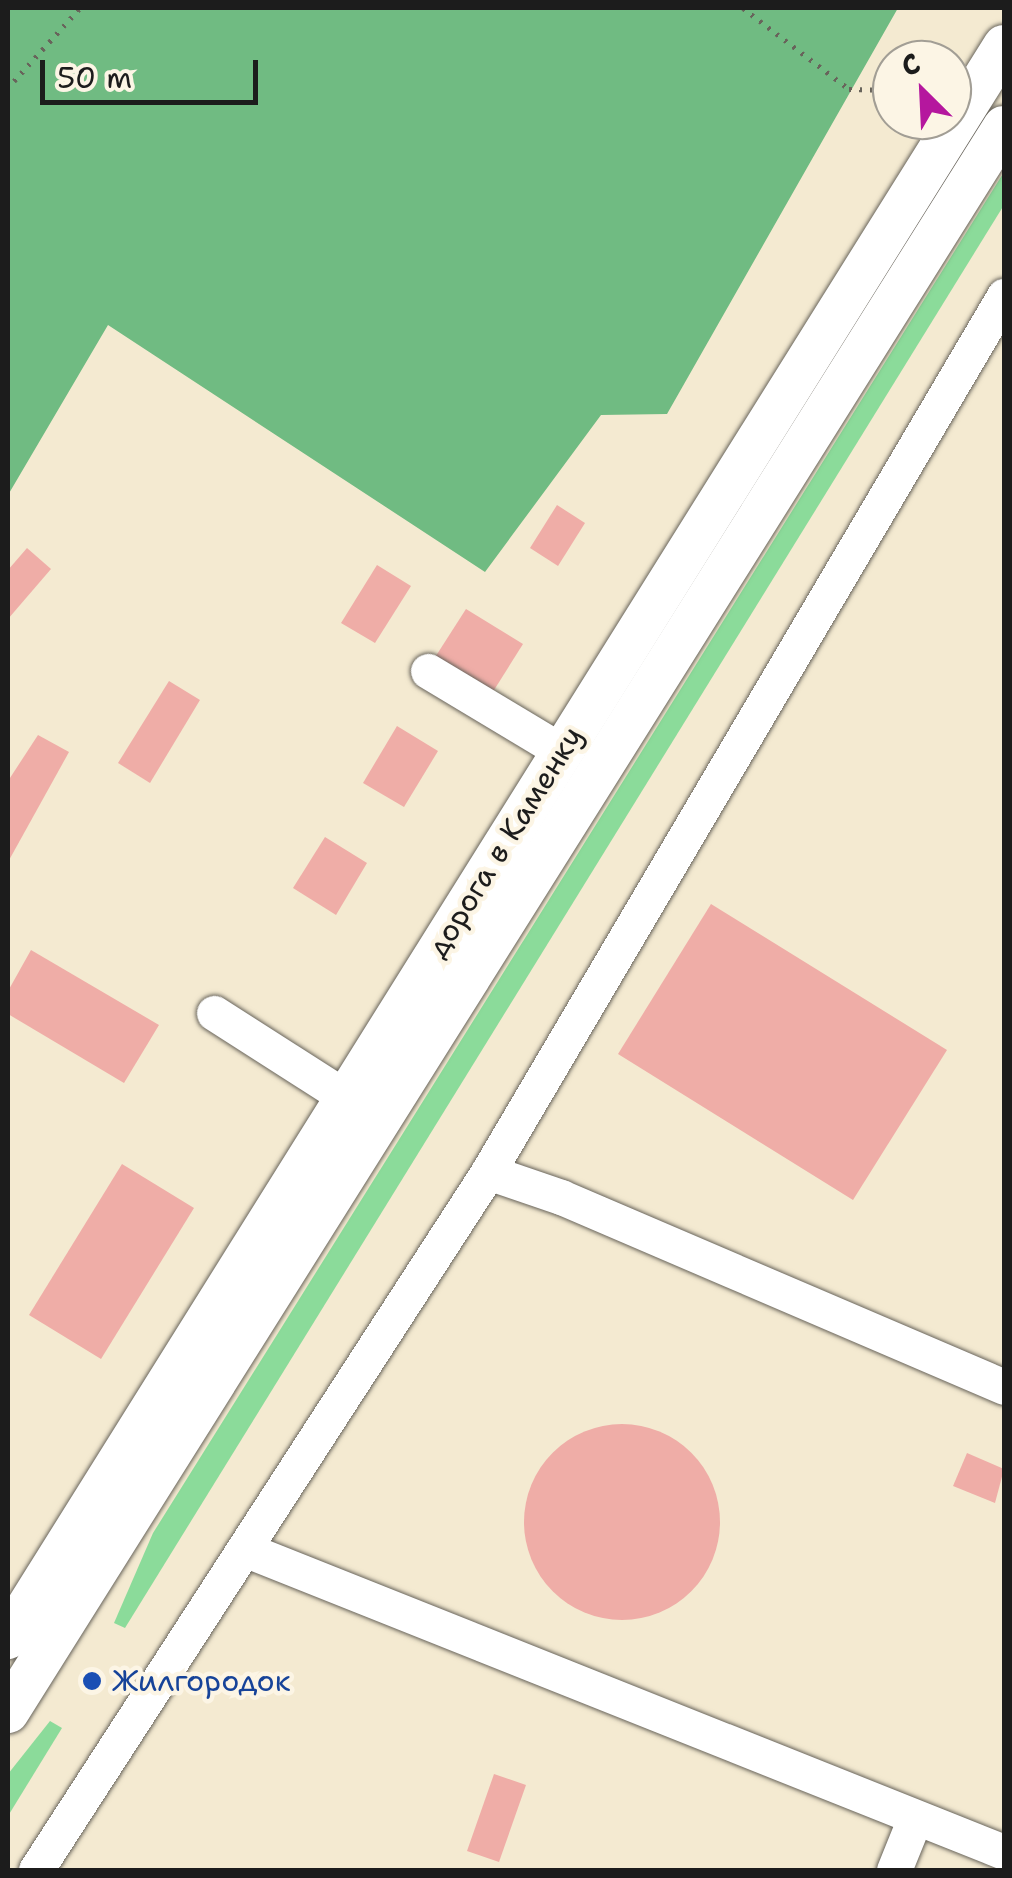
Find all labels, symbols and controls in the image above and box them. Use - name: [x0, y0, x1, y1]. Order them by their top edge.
- scale bar: [45, 40, 262, 102]
- north arrow: [872, 40, 972, 140]
- text: С: [895, 44, 926, 85]
- text: 50 m: [57, 57, 132, 98]
- street label: дорога в Каменку: [419, 720, 591, 964]
- place label: Жилгородок: [112, 1663, 291, 1699]
- marker: Жилгородок: [81, 1670, 103, 1692]

